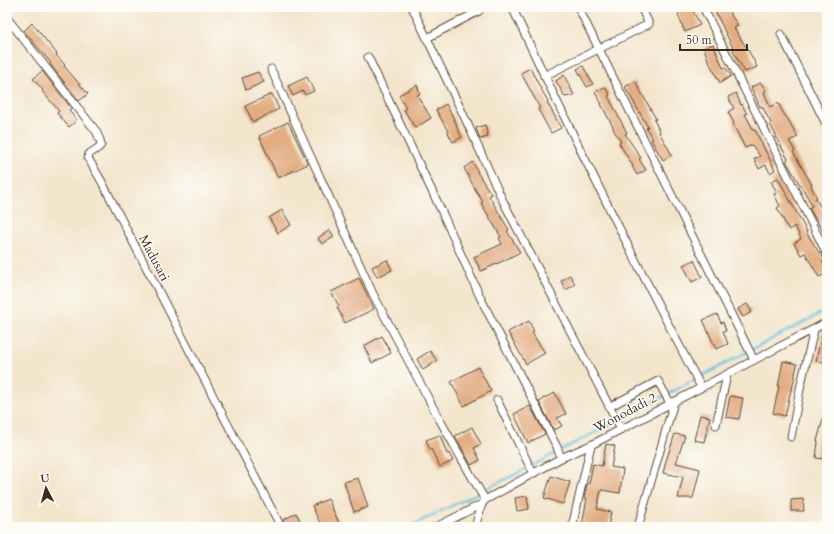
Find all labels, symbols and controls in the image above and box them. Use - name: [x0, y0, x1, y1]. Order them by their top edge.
- scale bar: [680, 26, 747, 52]
- text: 50 m: [686, 32, 713, 48]
- street label: Madusari: [134, 232, 174, 285]
- street label: Wonodadi 2: [589, 389, 660, 438]
- north arrow: [26, 468, 66, 508]
- text: U: [40, 471, 50, 486]

